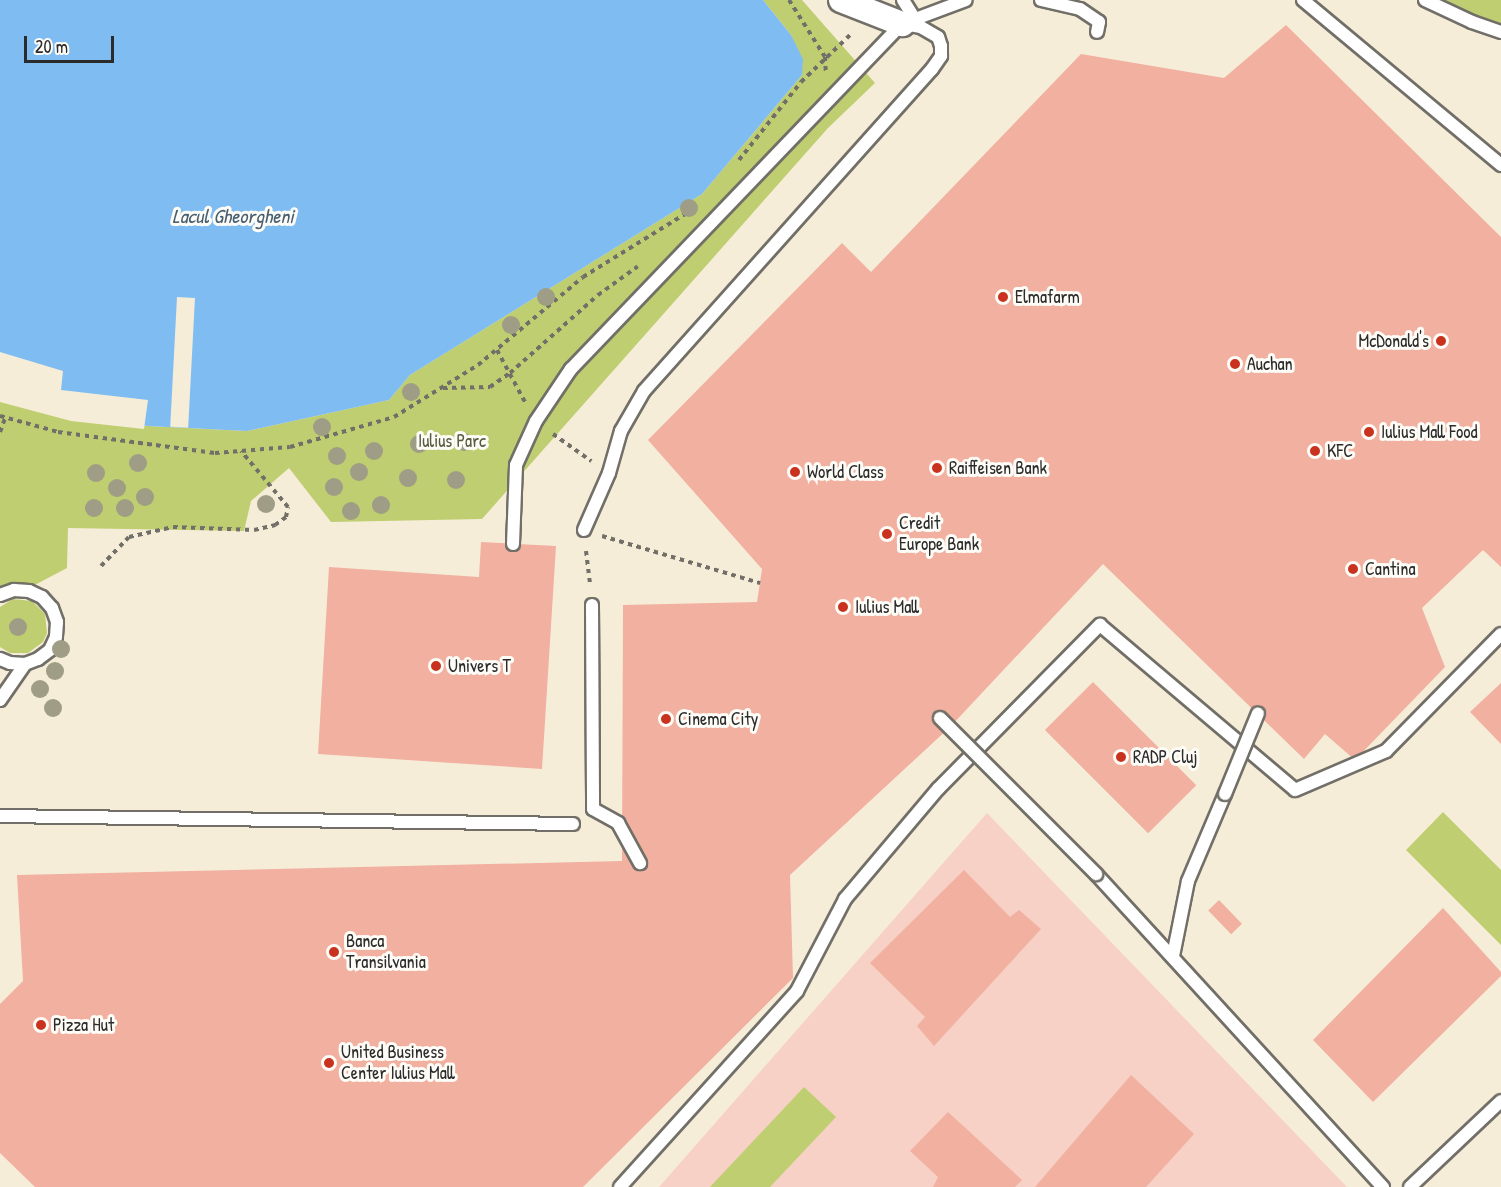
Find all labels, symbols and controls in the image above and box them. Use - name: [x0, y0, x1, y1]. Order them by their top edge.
- scale bar: [27, 24, 117, 62]
- text: 20 m: [35, 34, 68, 59]
- water label: Lacul Gheorgheni: [172, 203, 294, 227]
- place label: Elmafarm: [1015, 286, 1080, 308]
- marker: Elmafarm: [996, 290, 1010, 304]
- place label: McDonald's: [1359, 330, 1429, 352]
- marker: McDonald's: [1434, 334, 1448, 348]
- place label: Auchan: [1247, 353, 1293, 375]
- marker: Auchan: [1228, 357, 1242, 371]
- place label: Iulius Mall Food: [1381, 421, 1477, 443]
- marker: Iulius Mall Food: [1362, 425, 1376, 439]
- park label: Iulius Parc: [418, 430, 486, 452]
- place label: KFC: [1327, 440, 1353, 462]
- marker: KFC: [1308, 444, 1322, 458]
- place label: Raiffeisen Bank: [949, 457, 1047, 479]
- place label: World Class: [807, 461, 884, 483]
- marker: Raiffeisen Bank: [930, 461, 944, 475]
- marker: World Class: [788, 465, 802, 479]
- place label: Credit Europe Bank: [899, 513, 979, 556]
- marker: Credit Europe Bank: [880, 527, 894, 541]
- place label: Cantina: [1365, 558, 1415, 580]
- marker: Cantina: [1346, 562, 1360, 576]
- place label: Iulius Mall: [855, 596, 919, 618]
- marker: Iulius Mall: [836, 600, 850, 614]
- place label: Univers T: [448, 655, 511, 677]
- marker: Univers T: [429, 659, 443, 673]
- place label: Cinema City: [678, 708, 758, 730]
- marker: Cinema City: [659, 712, 673, 726]
- place label: RADP Cluj: [1133, 746, 1197, 768]
- marker: RADP Cluj: [1114, 750, 1128, 764]
- place label: Banca Transilvania: [346, 931, 426, 974]
- marker: Banca Transilvania: [327, 945, 341, 959]
- place label: Pizza Hut: [53, 1014, 114, 1036]
- marker: Pizza Hut: [34, 1018, 48, 1032]
- place label: United Business Center Iulius Mall: [341, 1042, 455, 1084]
- marker: United Business Center Iulius Mall: [322, 1056, 336, 1070]

